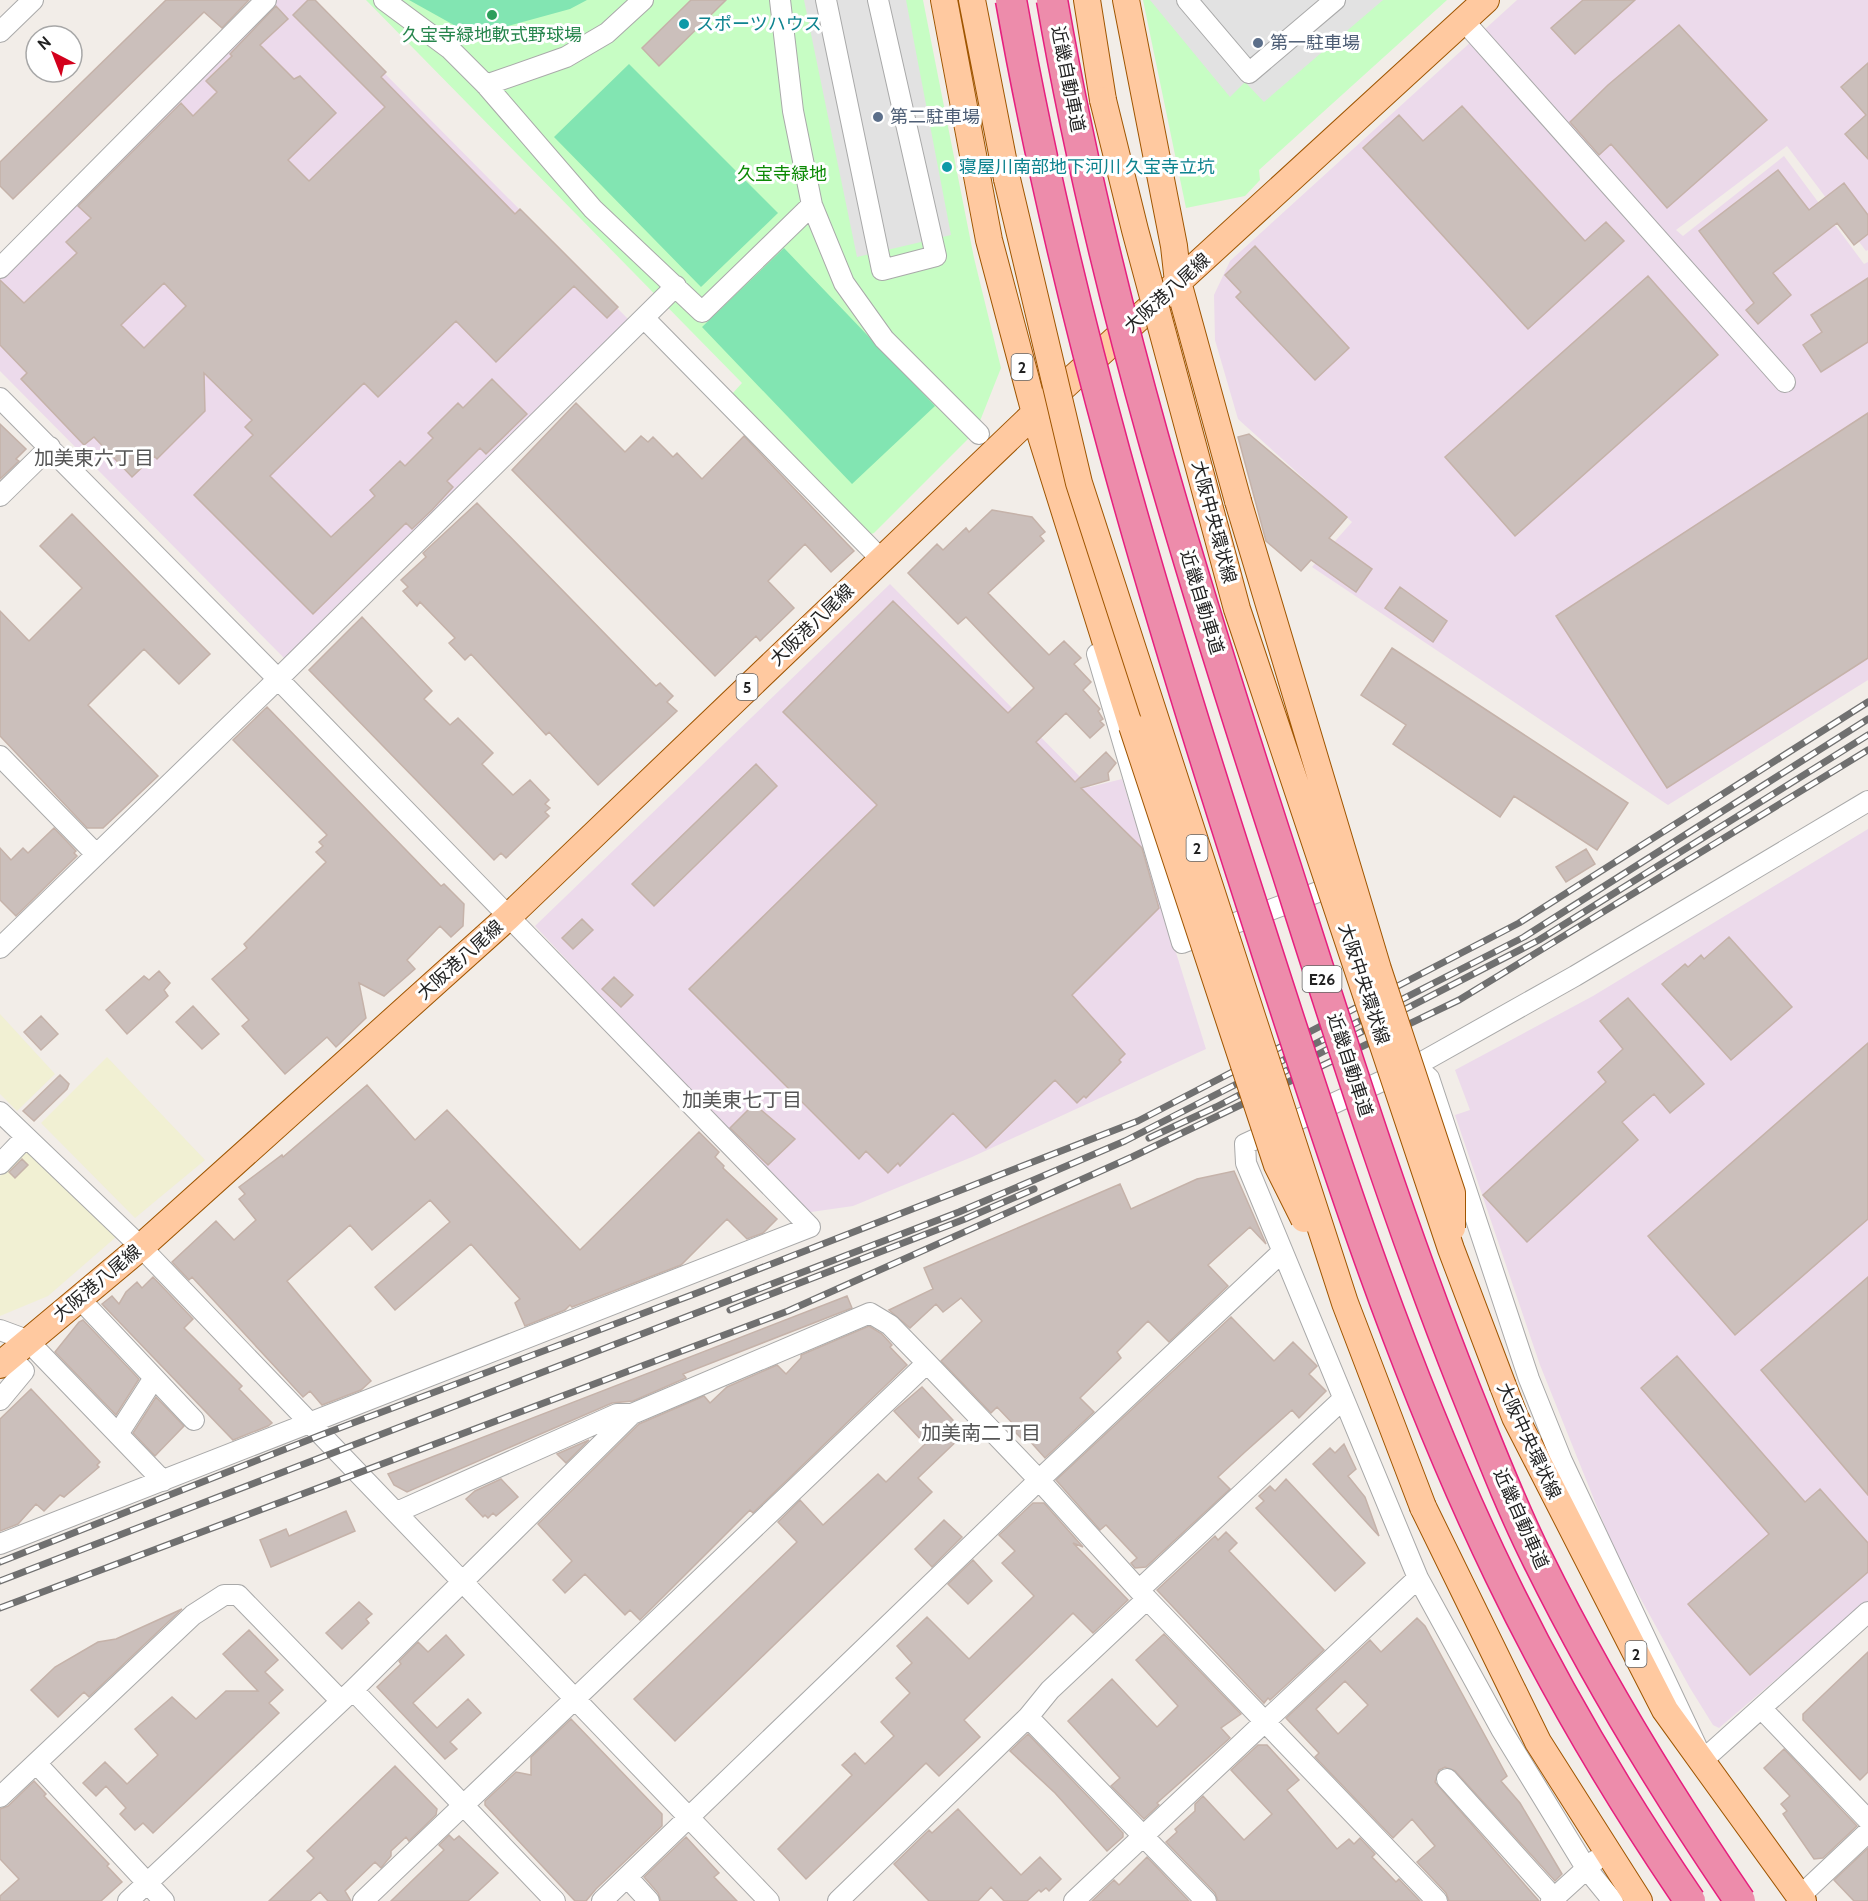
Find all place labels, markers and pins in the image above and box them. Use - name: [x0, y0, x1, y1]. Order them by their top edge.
- marker: 久宝寺緑地軟式野球場: [485, 8, 499, 22]
- place label: スポーツハウス: [696, 13, 822, 35]
- marker: スポーツハウス: [677, 17, 691, 31]
- place label: 久宝寺緑地軟式野球場: [402, 24, 582, 46]
- place label: 第一駐車場: [1270, 32, 1360, 54]
- marker: 第一駐車場: [1251, 36, 1265, 50]
- place label: 第二駐車場: [890, 106, 980, 128]
- marker: 第二駐車場: [871, 110, 885, 124]
- place label: 寝屋川南部地下河川 久宝寺立坑: [959, 156, 1215, 178]
- marker: 寝屋川南部地下河川 久宝寺立坑: [940, 160, 954, 174]

